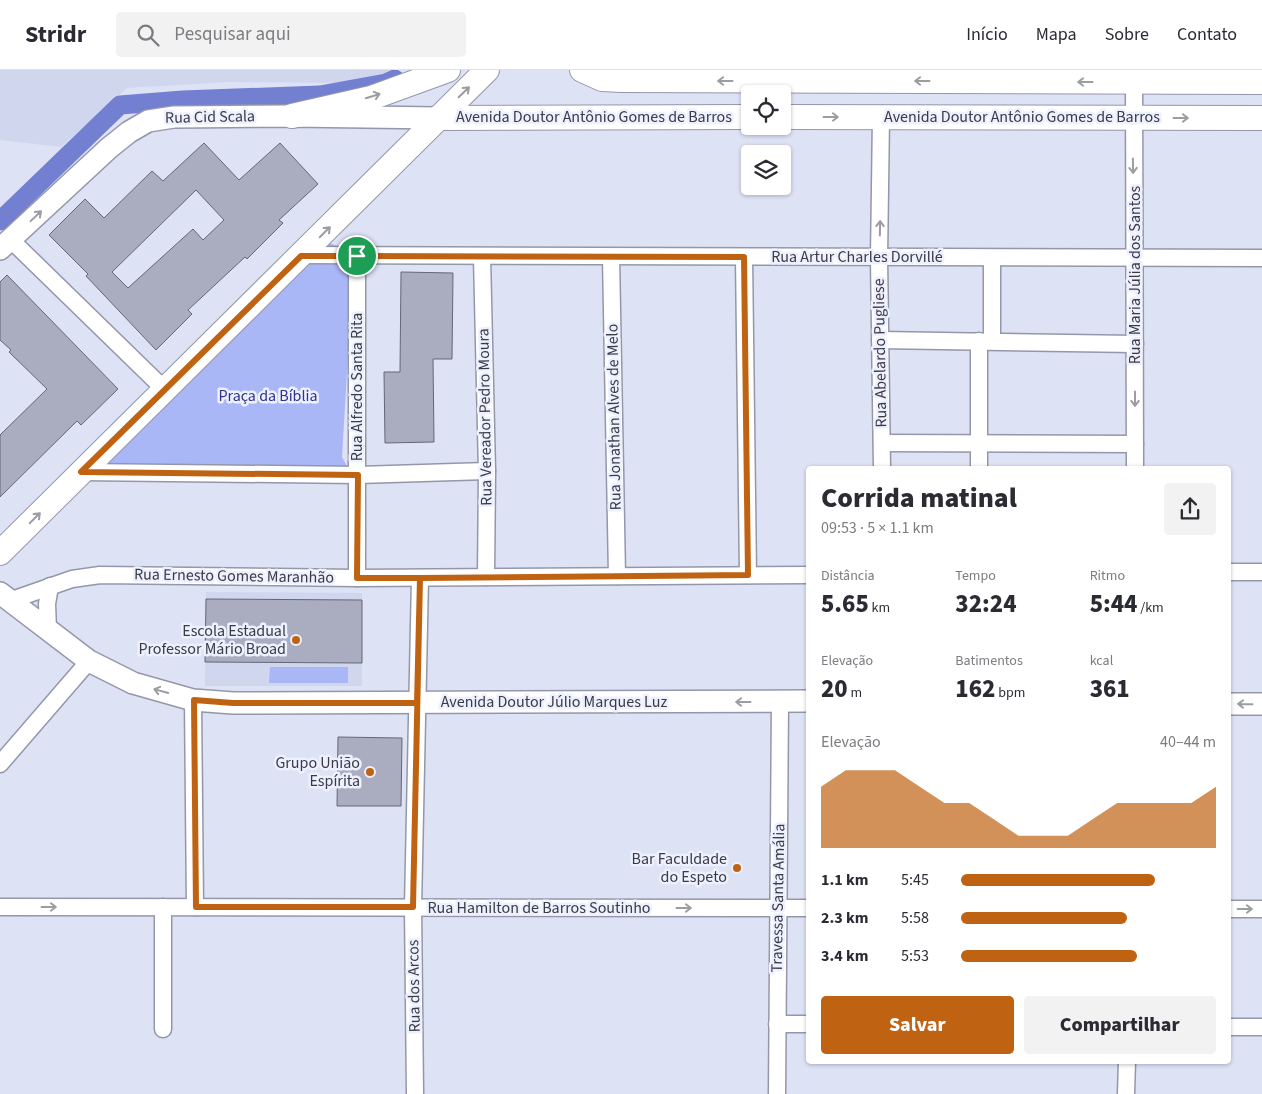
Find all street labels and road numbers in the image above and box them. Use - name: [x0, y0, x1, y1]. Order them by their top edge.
- street label: Rua Cid Scala: [165, 105, 255, 129]
- street label: Avenida Doutor Antônio Gomes de Barros: [456, 106, 732, 128]
- street label: Avenida Doutor Antônio Gomes de Barros: [884, 106, 1160, 128]
- street label: Rua Maria Júlia dos Santos: [1124, 185, 1146, 364]
- street label: Rua Artur Charles Dorvillé: [771, 246, 943, 268]
- street label: Rua Abelardo Pugliese: [868, 278, 892, 428]
- street label: Rua Alfredo Santa Rita: [346, 313, 368, 461]
- street label: Rua Jonathan Alves de Melo: [601, 324, 627, 510]
- street label: Rua Vereador Pedro Moura: [472, 328, 498, 506]
- street label: Rua Ernesto Gomes Maranhão: [134, 563, 334, 589]
- street label: Avenida Doutor Júlio Marques Luz: [441, 691, 667, 713]
- street label: Travessa Santa Amália: [766, 823, 790, 973]
- street label: Rua Hamilton de Barros Soutinho: [427, 897, 651, 919]
- street label: Rua dos Arcos: [402, 939, 426, 1033]

